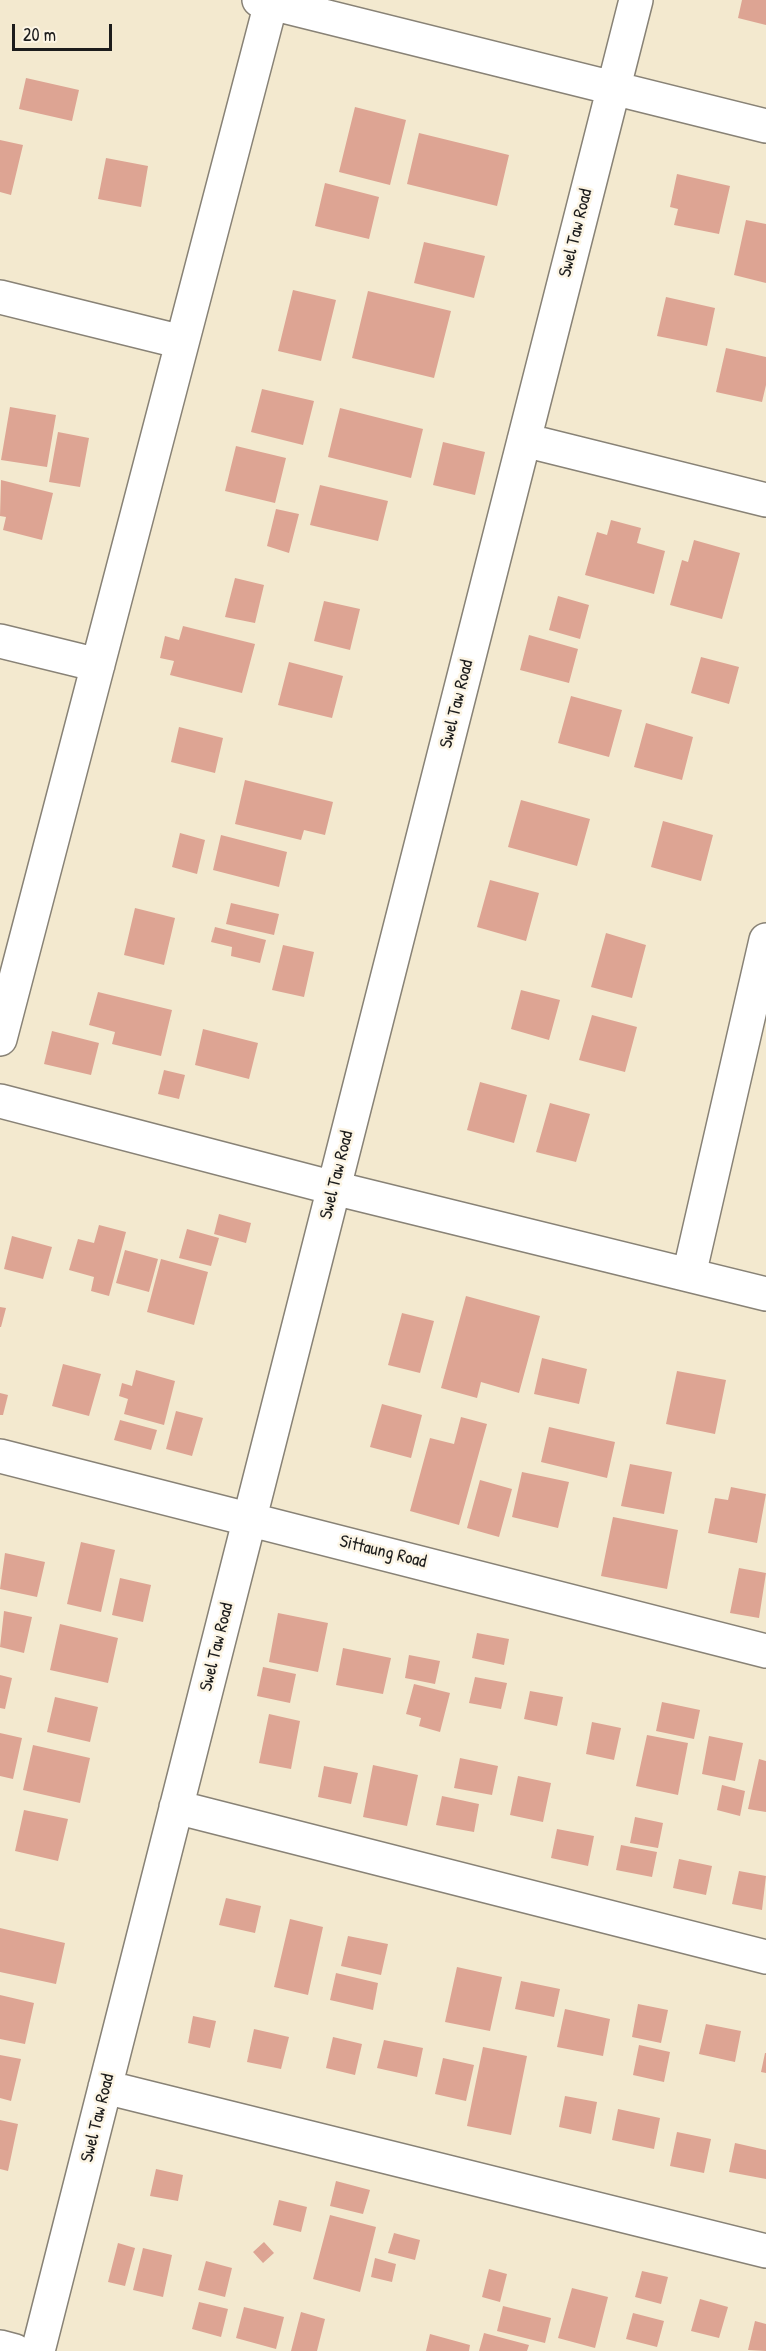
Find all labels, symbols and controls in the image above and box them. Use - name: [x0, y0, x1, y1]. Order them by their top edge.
- scale bar: [15, 12, 116, 50]
- text: 20 m: [23, 22, 56, 47]
- street label: Swel Taw Road: [555, 187, 597, 279]
- street label: Swel Taw Road: [436, 658, 478, 750]
- street label: Swel Taw Road: [316, 1129, 358, 1221]
- street label: Sittaung Road: [337, 1531, 429, 1573]
- street label: Swel Taw Road: [196, 1601, 238, 1693]
- street label: Swel Taw Road: [77, 2072, 119, 2164]

